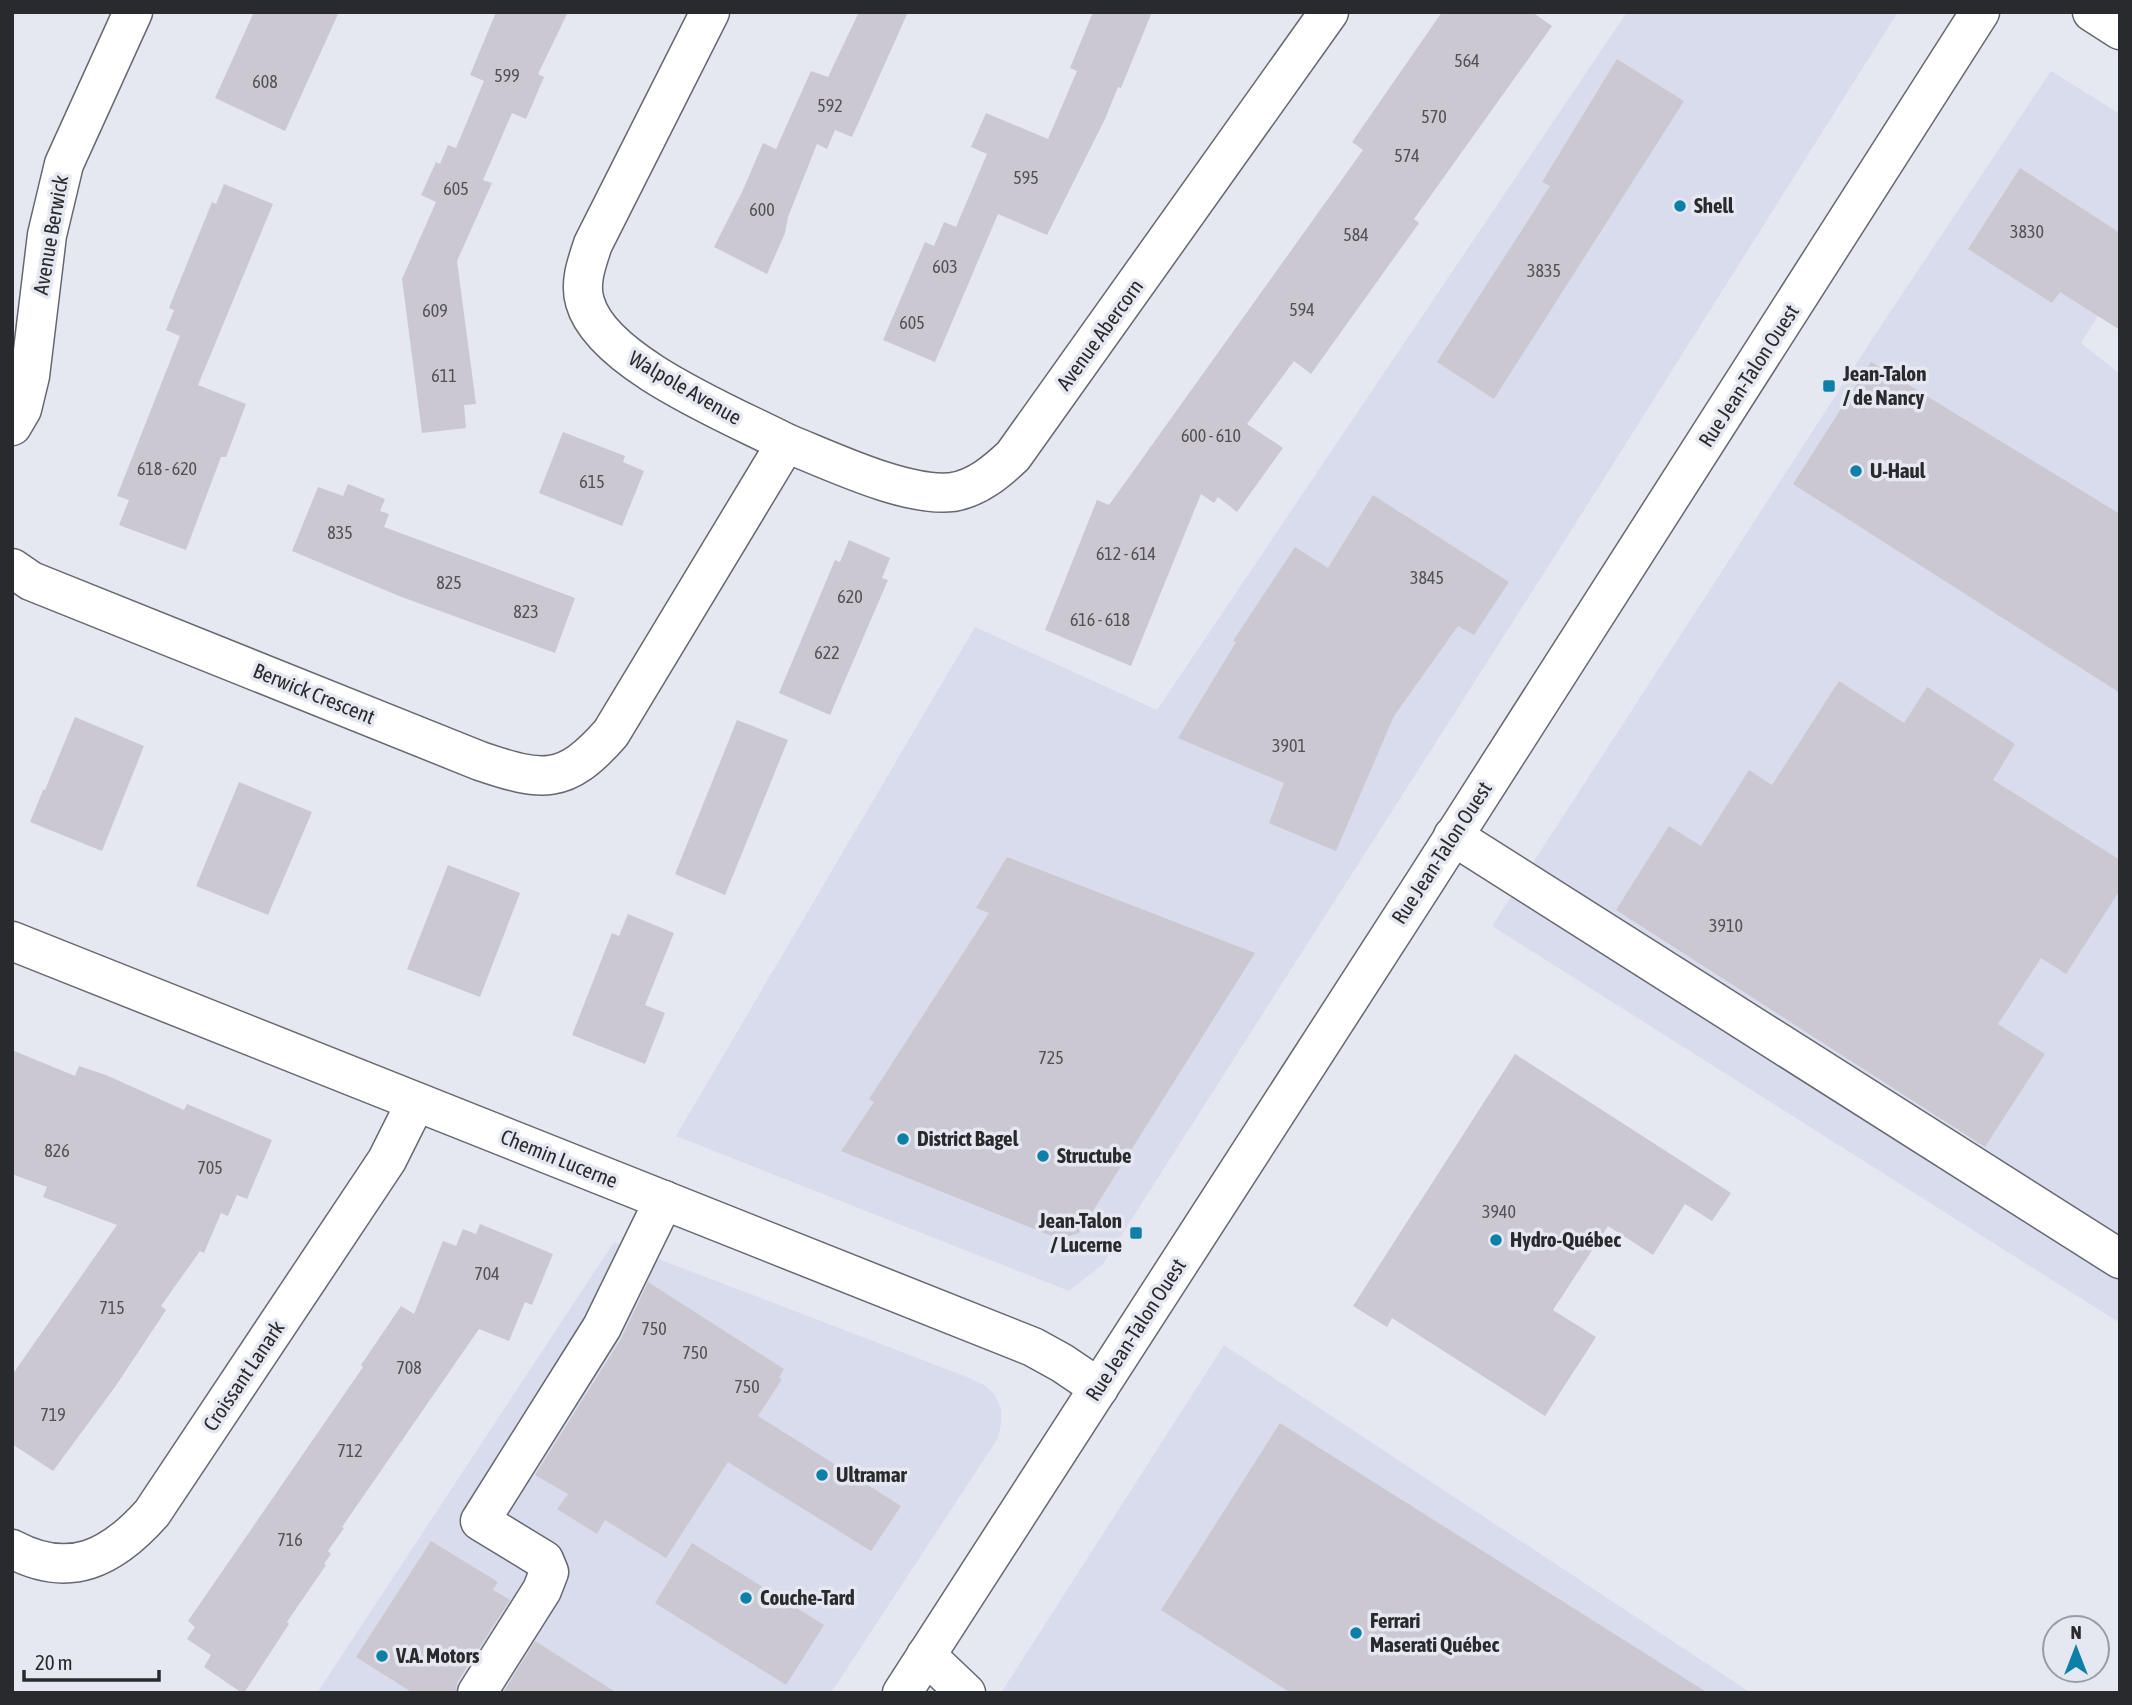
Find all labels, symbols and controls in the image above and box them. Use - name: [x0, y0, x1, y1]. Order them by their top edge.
- house number: 564: [1454, 50, 1480, 71]
- house number: 599: [494, 65, 520, 86]
- house number: 608: [252, 71, 278, 92]
- house number: 592: [817, 95, 843, 116]
- house number: 570: [1421, 106, 1447, 127]
- house number: 574: [1394, 145, 1420, 166]
- house number: 595: [1013, 167, 1039, 188]
- street label: Avenue Berwick: [28, 173, 72, 297]
- house number: 605: [443, 178, 469, 199]
- place label: Shell: [1694, 193, 1734, 217]
- marker: Shell: [1672, 198, 1688, 214]
- house number: 600: [749, 199, 775, 220]
- house number: 3830: [2010, 221, 2044, 242]
- house number: 584: [1343, 224, 1369, 245]
- house number: 603: [932, 256, 958, 277]
- house number: 3835: [1527, 260, 1561, 281]
- street label: Avenue Abercorn: [1051, 274, 1147, 394]
- house number: 594: [1289, 299, 1315, 320]
- house number: 609: [422, 300, 448, 321]
- street label: Rue Jean-Talon Ouest: [1693, 300, 1803, 451]
- house number: 605: [899, 312, 925, 333]
- street label: Walpole Avenue: [625, 345, 746, 429]
- place label: Jean-Talon / de Nancy: [1842, 361, 1926, 409]
- house number: 611: [431, 365, 457, 386]
- marker: Jean-Talon / de Nancy: [1821, 378, 1837, 394]
- house number: 600 - 610: [1181, 425, 1241, 446]
- house number: 618 - 620: [137, 458, 197, 479]
- place label: U-Haul: [1870, 458, 1926, 482]
- marker: U-Haul: [1848, 463, 1864, 479]
- house number: 615: [579, 471, 605, 492]
- house number: 835: [327, 522, 353, 543]
- house number: 612 - 614: [1096, 543, 1156, 564]
- house number: 3845: [1410, 567, 1444, 588]
- house number: 825: [436, 572, 462, 593]
- house number: 620: [837, 586, 863, 607]
- house number: 823: [513, 601, 539, 622]
- house number: 616 - 618: [1070, 609, 1130, 630]
- house number: 622: [814, 642, 840, 663]
- street label: Berwick Crescent: [250, 658, 379, 728]
- house number: 3901: [1272, 735, 1306, 756]
- street label: Rue Jean-Talon Ouest: [1386, 777, 1496, 928]
- house number: 3910: [1709, 915, 1743, 936]
- house number: 725: [1038, 1047, 1064, 1068]
- street label: Chemin Lucerne: [498, 1124, 621, 1192]
- place label: District Bagel: [917, 1126, 1019, 1150]
- marker: District Bagel: [895, 1131, 911, 1147]
- house number: 826: [44, 1140, 70, 1161]
- place label: Structube: [1057, 1143, 1132, 1167]
- marker: Structube: [1035, 1148, 1051, 1164]
- house number: 705: [197, 1157, 223, 1178]
- house number: 3940: [1482, 1201, 1516, 1222]
- place label: Jean-Talon / Lucerne: [1038, 1208, 1122, 1256]
- marker: Jean-Talon / Lucerne: [1128, 1225, 1144, 1241]
- place label: Hydro-Québec: [1510, 1227, 1621, 1251]
- marker: Hydro-Québec: [1488, 1232, 1504, 1248]
- street label: Rue Jean-Talon Ouest: [1080, 1254, 1190, 1405]
- house number: 704: [474, 1263, 500, 1284]
- house number: 715: [99, 1297, 125, 1318]
- street label: Croissant Lanark: [198, 1316, 289, 1435]
- house number: 750: [641, 1318, 667, 1339]
- house number: 750: [682, 1342, 708, 1363]
- house number: 708: [396, 1357, 422, 1378]
- house number: 750: [734, 1376, 760, 1397]
- house number: 719: [40, 1404, 66, 1425]
- house number: 712: [337, 1440, 363, 1461]
- place label: Ultramar: [836, 1462, 907, 1486]
- marker: Ultramar: [814, 1467, 830, 1483]
- house number: 716: [277, 1529, 303, 1550]
- place label: Couche-Tard: [760, 1585, 855, 1609]
- marker: Couche-Tard: [738, 1590, 754, 1606]
- place label: Ferrari Maserati Québec: [1370, 1608, 1499, 1656]
- north arrow: [2041, 1614, 2111, 1684]
- text: N: [2070, 1621, 2082, 1643]
- marker: Ferrari Maserati Québec: [1348, 1625, 1364, 1641]
- scale bar: [24, 1638, 159, 1682]
- place label: V.A. Motors: [395, 1643, 480, 1667]
- marker: V.A. Motors: [374, 1648, 390, 1664]
- text: 20 m: [35, 1650, 73, 1674]

